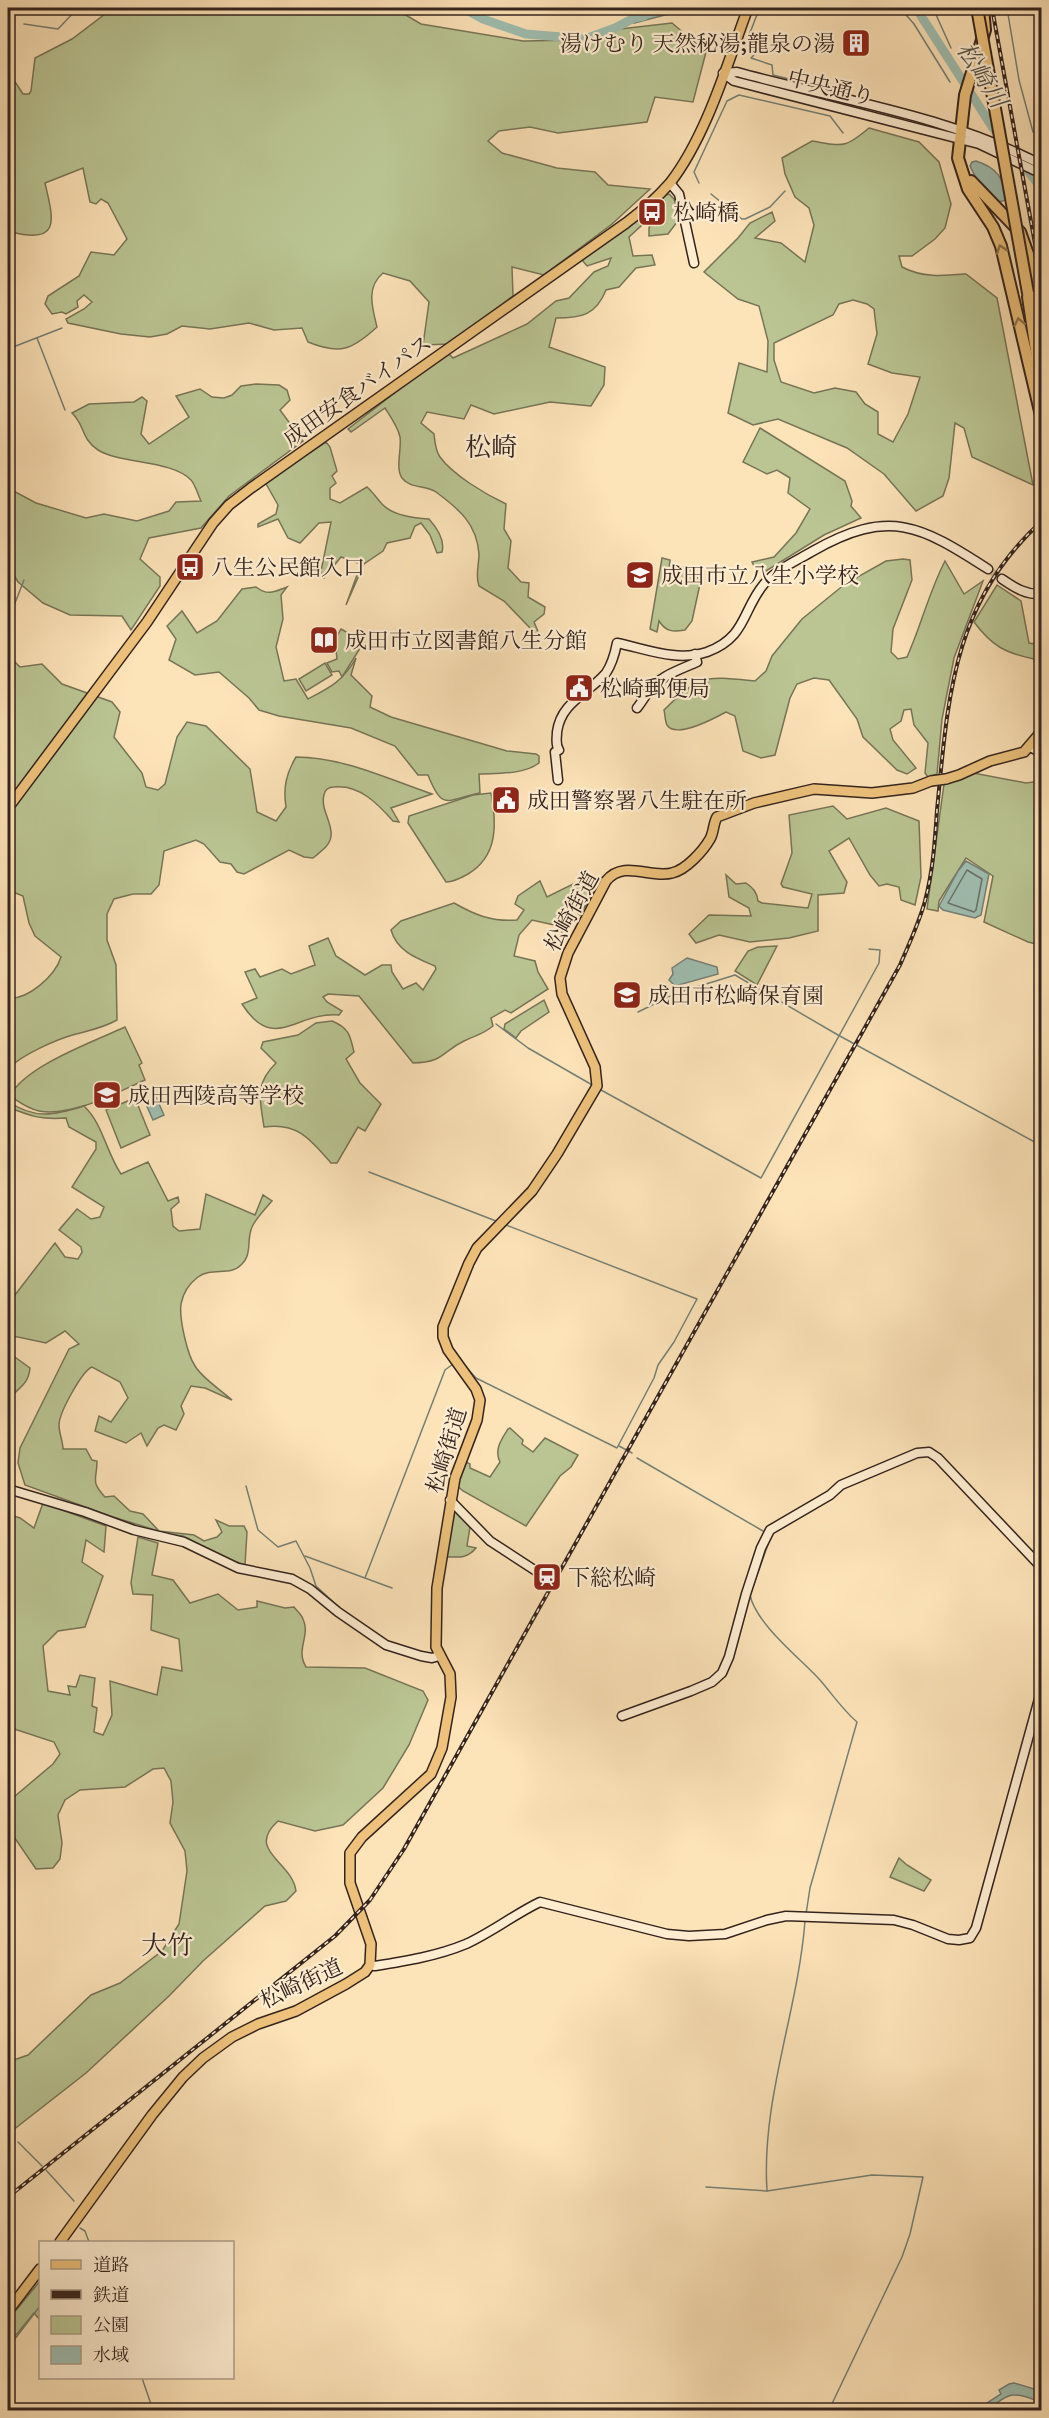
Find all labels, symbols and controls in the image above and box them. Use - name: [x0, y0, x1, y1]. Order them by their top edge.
- building icon: 湯けむり 天然秘湯;龍泉の湯: [840, 27, 872, 59]
- place label: 湯けむり 天然秘湯;龍泉の湯: [560, 31, 835, 58]
- water label: 松崎川: [949, 37, 1015, 117]
- street label: 中央通り: [785, 65, 877, 112]
- bus stop icon: 松崎橋: [636, 196, 668, 228]
- place label: 松崎橋: [673, 200, 739, 227]
- one-way arrow: [996, 244, 1009, 255]
- one-way arrow: [1014, 317, 1027, 327]
- street label: 成田安食バイパス: [278, 330, 438, 453]
- district label: 松崎: [465, 432, 517, 465]
- bus stop icon: 八生公民館入口: [174, 551, 206, 583]
- place label: 八生公民館入口: [211, 555, 365, 582]
- school or university icon: 成田市立八生小学校: [624, 559, 656, 591]
- place label: 成田市立八生小学校: [661, 563, 859, 590]
- library icon: 成田市立図書館八生分館: [308, 624, 340, 656]
- place label: 成田市立図書館八生分館: [345, 628, 587, 655]
- public building icon: 松崎郵便局: [563, 672, 595, 704]
- place label: 松崎郵便局: [600, 676, 710, 703]
- public building icon: 成田警察署八生駐在所: [490, 784, 522, 816]
- place label: 成田警察署八生駐在所: [527, 788, 747, 815]
- street label: 松崎街道: [539, 867, 605, 957]
- school or university icon: 成田市松崎保育園: [611, 979, 643, 1011]
- place label: 成田市松崎保育園: [648, 983, 824, 1010]
- school or university icon: 成田西陵高等学校: [91, 1079, 123, 1111]
- place label: 成田西陵高等学校: [128, 1083, 304, 1110]
- street label: 松崎街道: [422, 1404, 473, 1496]
- station icon: 下総松崎: [531, 1561, 563, 1593]
- place label: 下総松崎: [568, 1565, 656, 1592]
- district label: 大竹: [141, 1930, 193, 1963]
- street label: 松崎街道: [256, 1954, 347, 2015]
- legend: [39, 2241, 234, 2379]
- text: 道路: [93, 2255, 129, 2277]
- text: 鉄道: [93, 2285, 129, 2307]
- text: 公園: [93, 2315, 129, 2337]
- text: 水域: [93, 2345, 129, 2367]

